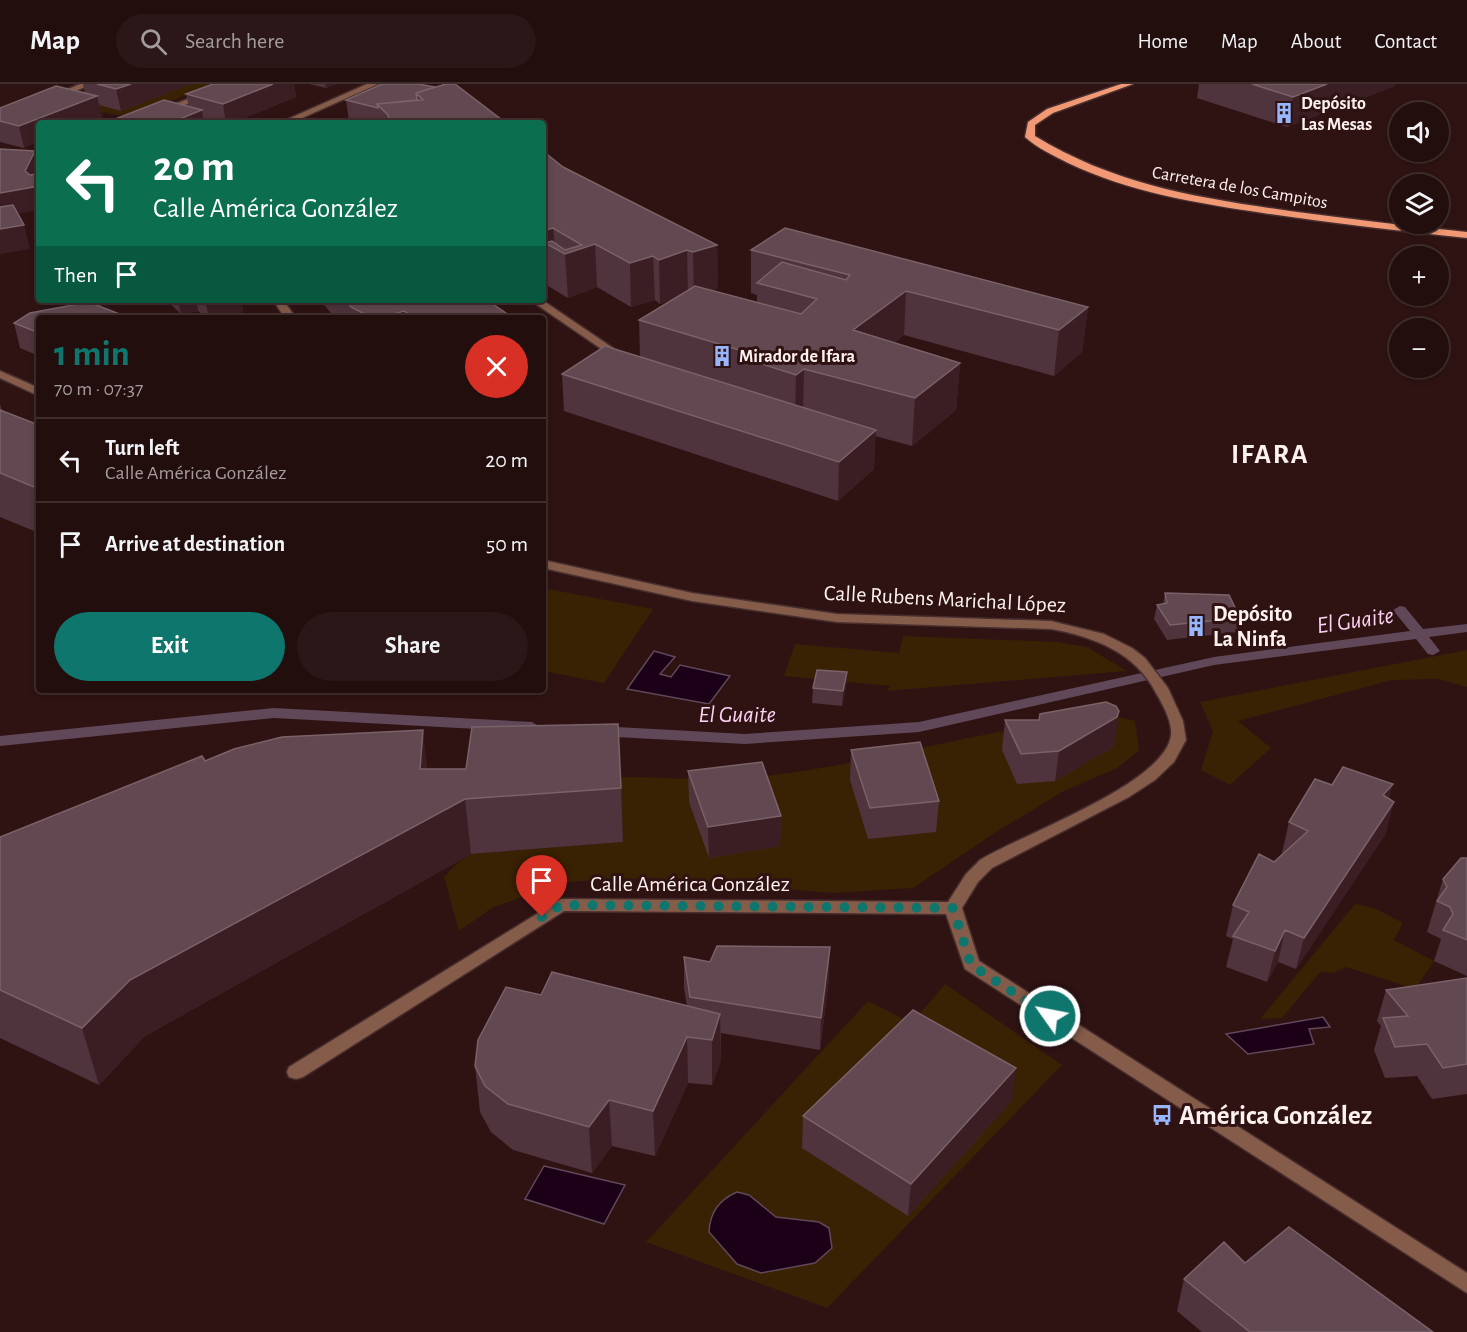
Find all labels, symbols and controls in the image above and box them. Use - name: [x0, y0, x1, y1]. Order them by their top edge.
- search box: [116, 14, 536, 68]
- icon: search: [137, 25, 170, 58]
- text: Map: [30, 27, 80, 55]
- text: Search here: [185, 30, 284, 52]
- text: Home: [1137, 31, 1188, 52]
- text: Map: [1221, 31, 1258, 52]
- text: About: [1291, 31, 1341, 52]
- text: Contact: [1374, 31, 1437, 52]
- place label: Depósito Las Mesas: [1301, 95, 1372, 134]
- building icon: Depósito Las Mesas: [1272, 101, 1296, 125]
- map controls: [1389, 102, 1449, 378]
- button: sound: [1389, 102, 1449, 162]
- icon: left: [54, 144, 132, 222]
- text: 20 m: [153, 146, 235, 188]
- street label: Carretera de los Campitos: [1151, 164, 1329, 212]
- button: layers: [1389, 174, 1449, 234]
- text: Calle América González: [153, 195, 398, 222]
- button: +: [1389, 246, 1449, 306]
- icon: arrive: [110, 258, 143, 291]
- text: Then: [54, 264, 98, 286]
- button: −: [1389, 318, 1449, 378]
- button: close: [465, 335, 528, 398]
- text: 1 min: [54, 336, 130, 372]
- building icon: Mirador de Ifara: [710, 344, 734, 368]
- place label: Mirador de Ifara: [739, 348, 855, 366]
- text: 70 m · 07:37: [54, 379, 143, 399]
- text: Turn left: [105, 437, 179, 459]
- district label: IFARA: [1231, 441, 1309, 469]
- icon: left: [54, 444, 87, 477]
- text: 20 m: [485, 449, 528, 471]
- text: Calle América González: [105, 463, 286, 483]
- icon: arrive: [54, 528, 87, 561]
- text: Arrive at destination: [105, 533, 285, 555]
- text: 50 m: [486, 533, 528, 555]
- street label: Calle Rubens Marichal López: [823, 582, 1067, 616]
- place label: Depósito La Ninfa: [1213, 603, 1292, 650]
- water label: El Guaite: [1315, 604, 1395, 638]
- button: Exit: [54, 612, 285, 681]
- button: Share: [297, 612, 528, 681]
- building icon: Depósito La Ninfa: [1184, 614, 1208, 638]
- water label: El Guaite: [698, 703, 776, 727]
- pin: [516, 855, 567, 917]
- icon: arrive: [525, 864, 558, 897]
- street label: Calle América González: [590, 873, 790, 895]
- position arrow: [1018, 984, 1082, 1048]
- place label: América González: [1179, 1102, 1372, 1129]
- bus stop icon: América González: [1150, 1103, 1174, 1127]

